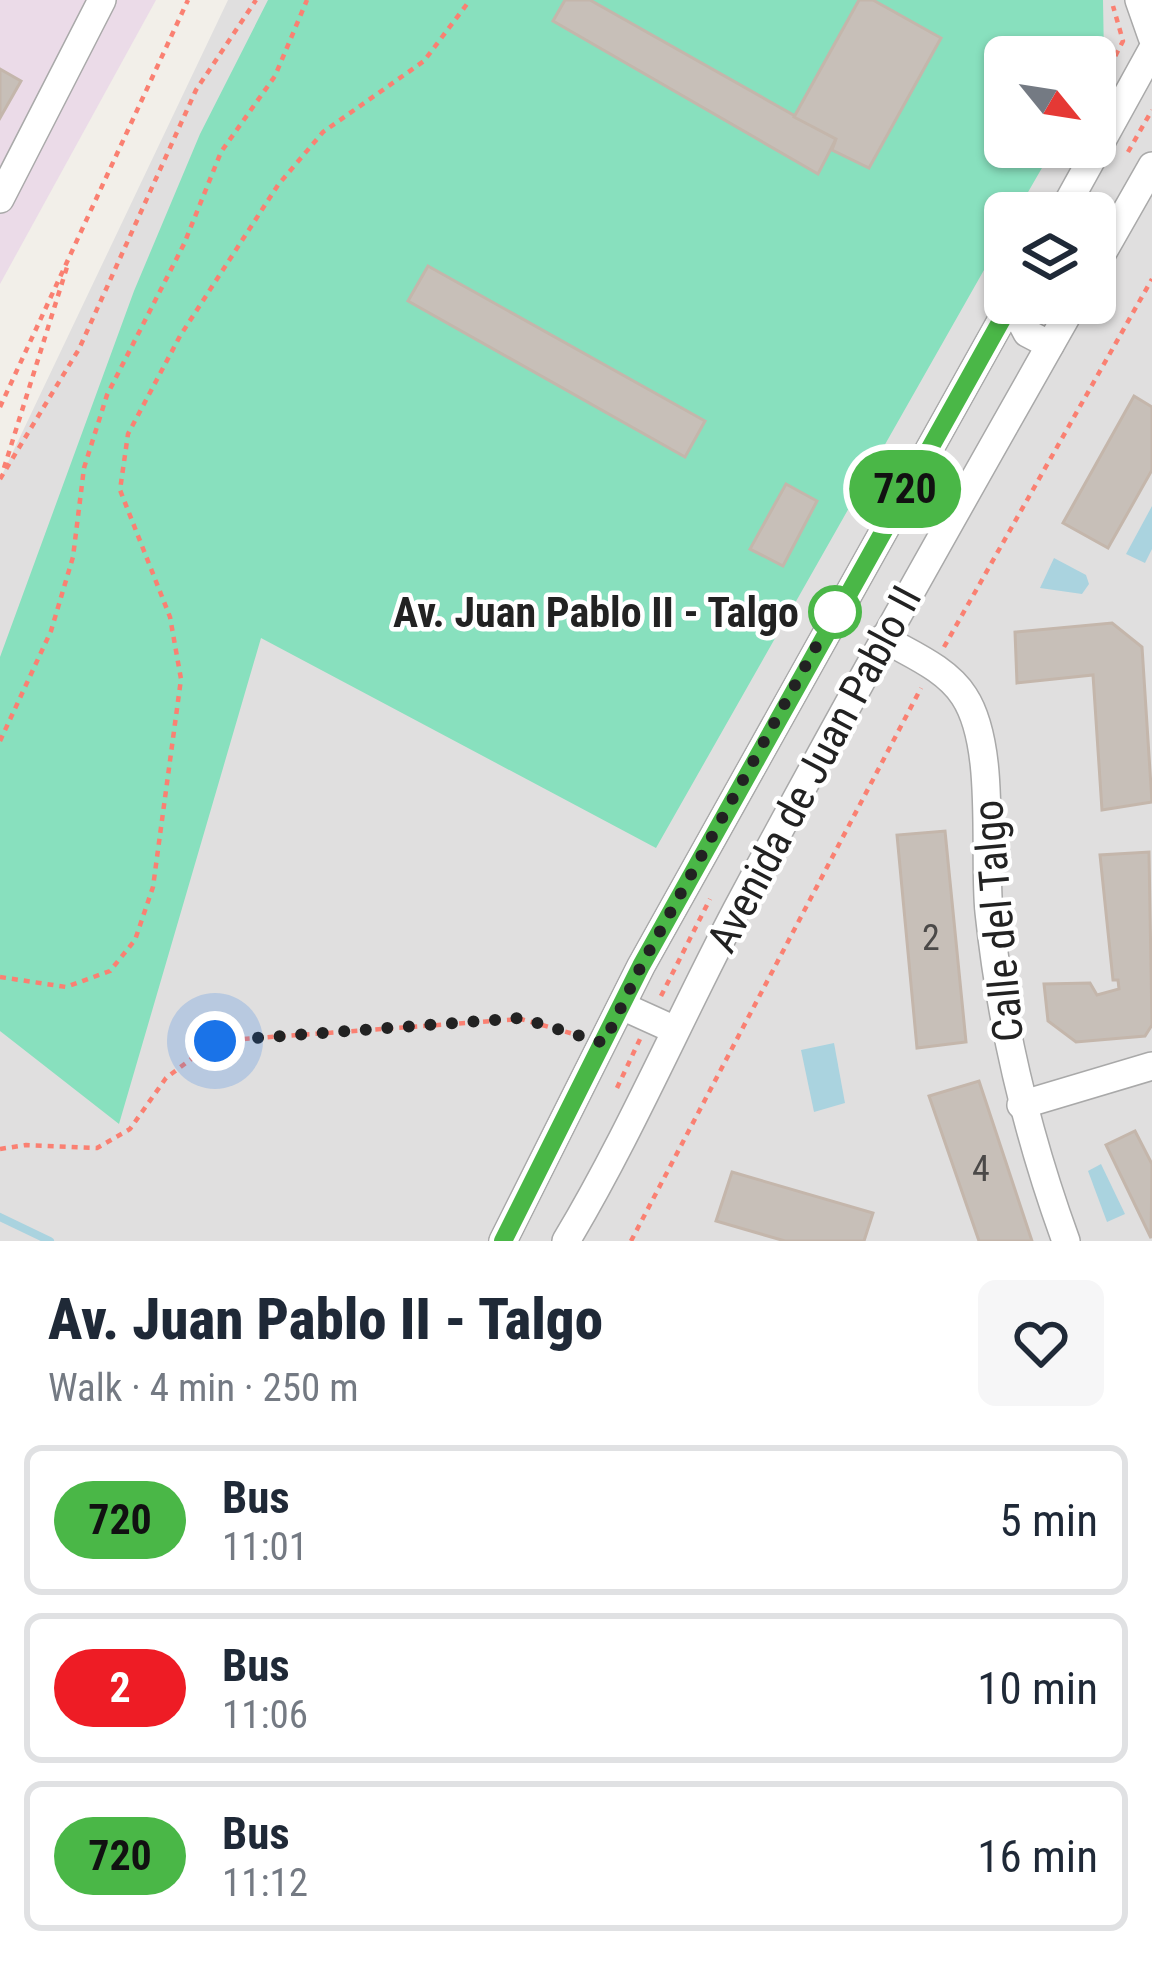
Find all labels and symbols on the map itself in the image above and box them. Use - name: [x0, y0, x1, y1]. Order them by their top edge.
- north arrow: [984, 36, 1116, 168]
- line badge: 720: [836, 450, 974, 528]
- street label: Avenida de Juan Pablo II: [697, 578, 931, 960]
- marker: Av. Juan Pablo II - Talgo: [810, 587, 860, 637]
- place label: Av. Juan Pablo II - Talgo: [393, 588, 799, 637]
- street label: Calle del Talgo: [963, 798, 1033, 1044]
- house number: 2: [922, 917, 940, 959]
- your location: [185, 1011, 245, 1071]
- house number: 4: [972, 1148, 990, 1190]

